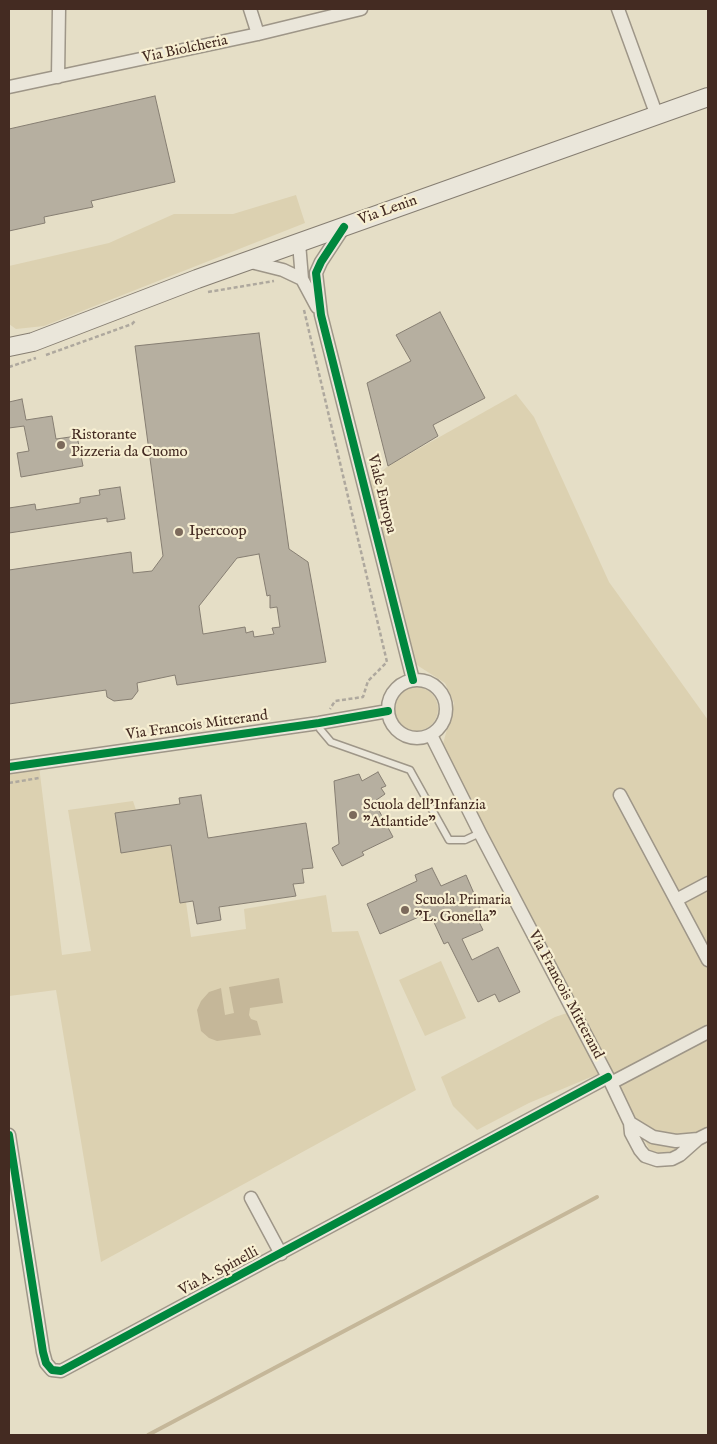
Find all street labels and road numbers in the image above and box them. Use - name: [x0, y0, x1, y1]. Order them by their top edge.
- street label: Via Biolcheria: [141, 32, 229, 68]
- street label: Via Lenin: [356, 192, 420, 230]
- street label: Viale Europa: [362, 453, 400, 535]
- street label: Via Francois Mitterand: [125, 707, 269, 745]
- street label: Via Francois Mitterand: [523, 928, 607, 1062]
- street label: Via A. Spinelli: [176, 1244, 262, 1300]

